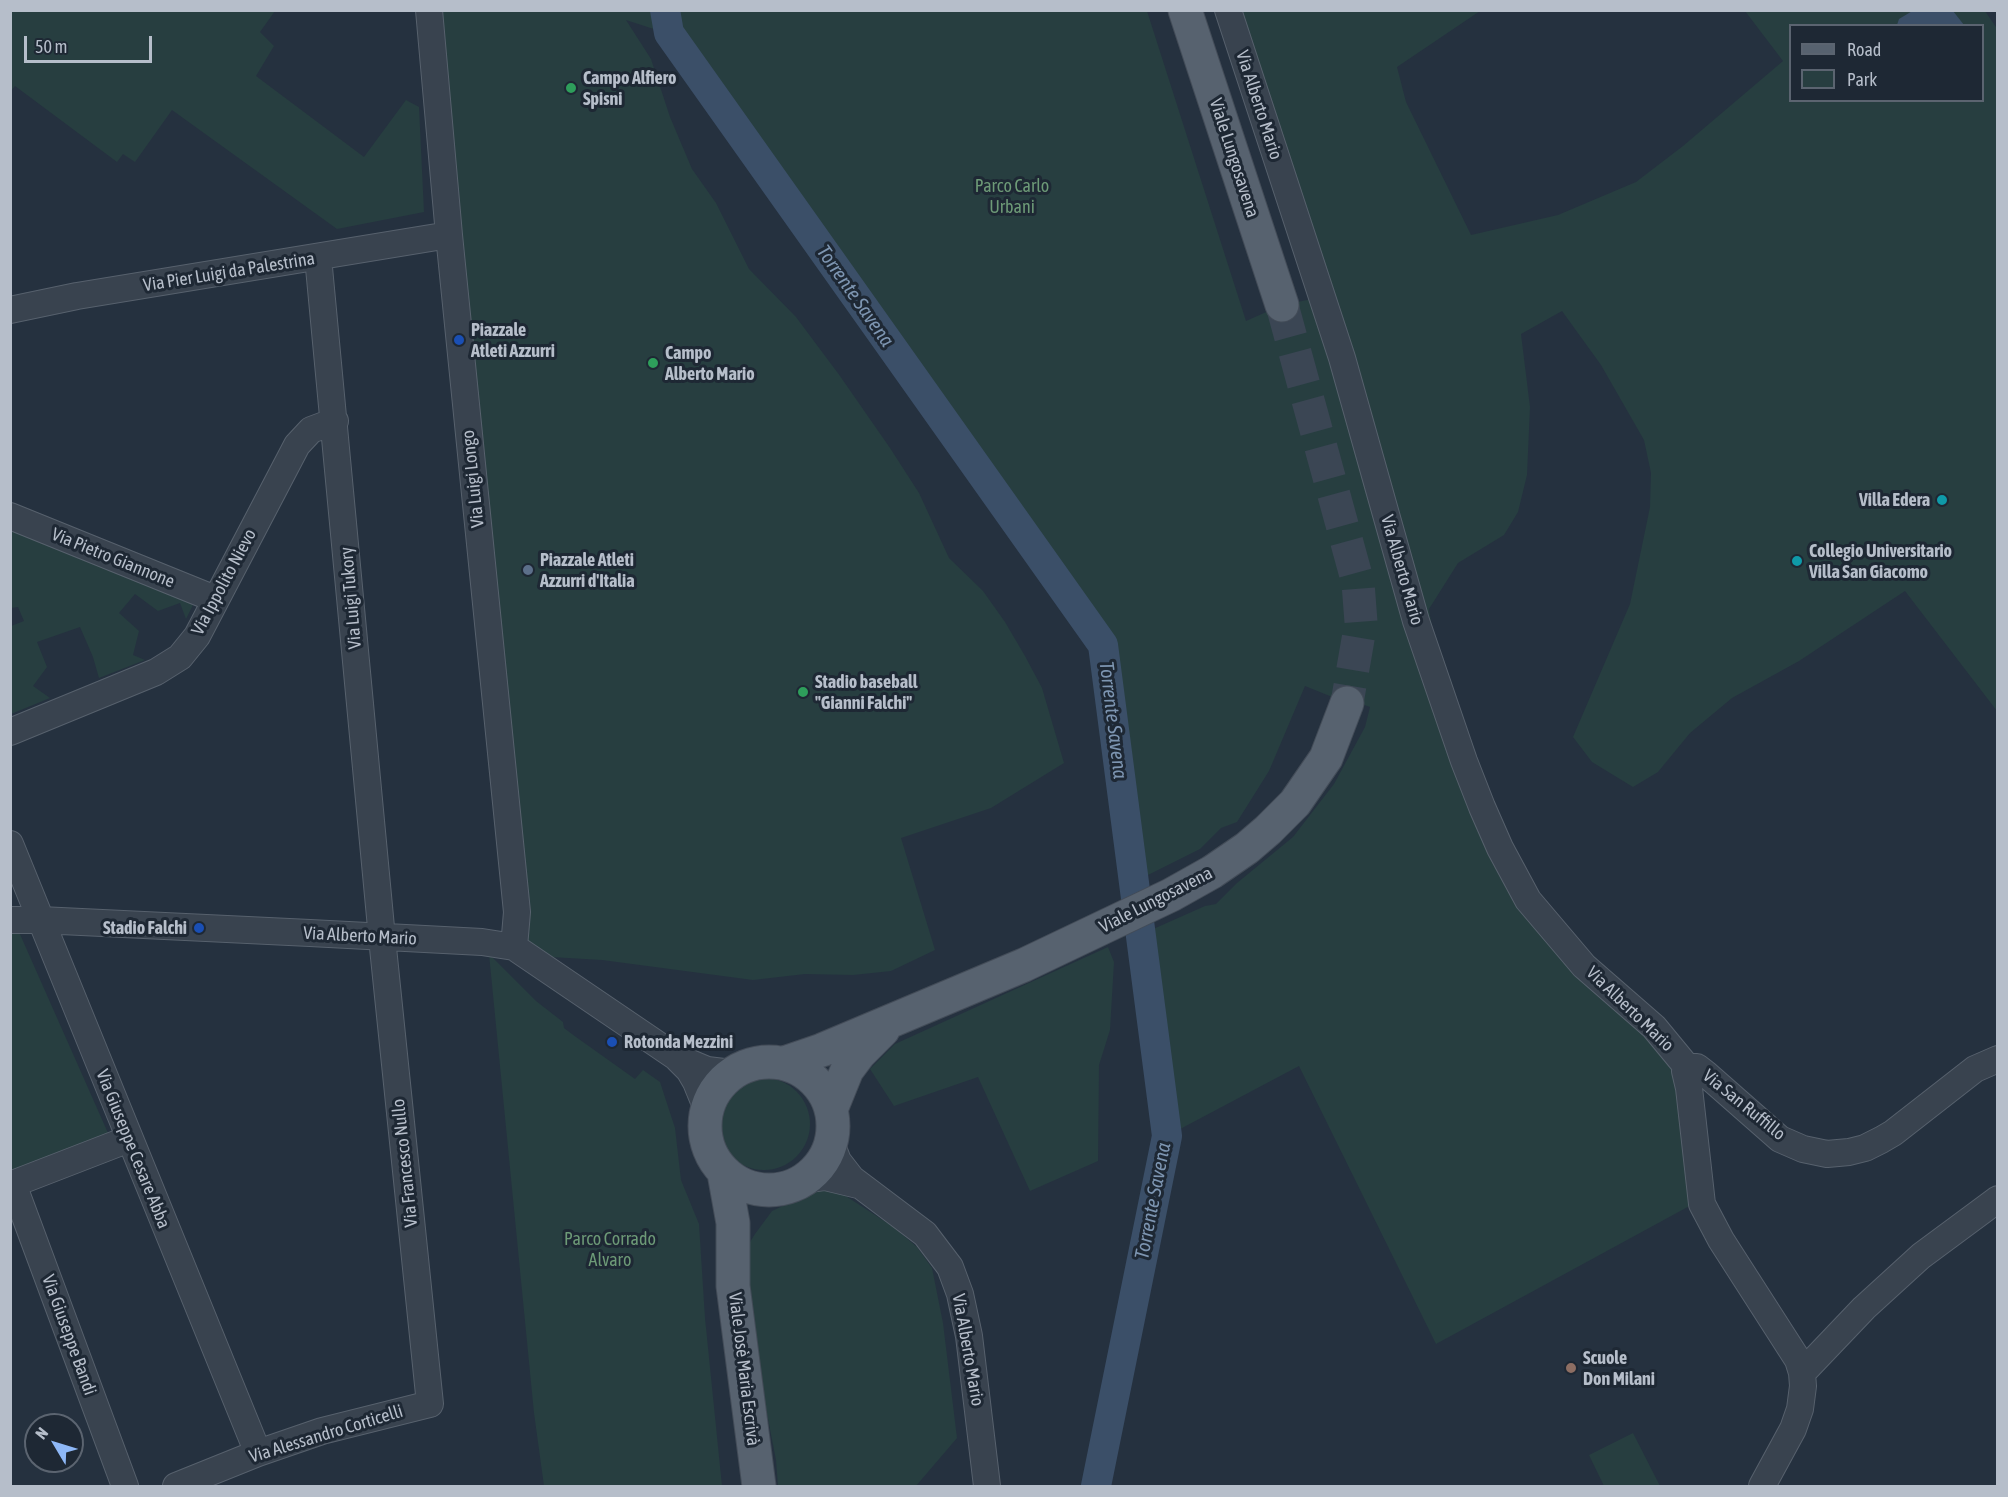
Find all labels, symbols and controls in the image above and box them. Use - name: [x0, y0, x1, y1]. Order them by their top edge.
- scale bar: [27, 24, 154, 62]
- legend: [1789, 24, 1984, 102]
- text: 50 m: [35, 36, 67, 57]
- text: Road: [1847, 39, 1881, 60]
- street label: Via Alberto Mario: [1231, 48, 1287, 162]
- place label: Campo Alfiero Spisni: [583, 67, 677, 110]
- text: Park: [1847, 69, 1877, 90]
- marker: Campo Alfiero Spisni: [564, 81, 578, 95]
- street label: Viale Lungosavena: [1205, 96, 1263, 220]
- park label: Parco Carlo Urbani: [975, 175, 1049, 218]
- water label: Torrente Savena: [811, 241, 899, 351]
- street label: Via Pier Luigi da Palestrina: [142, 248, 316, 296]
- place label: Piazzale Atleti Azzurri: [471, 319, 555, 362]
- marker: Piazzale Atleti Azzurri: [452, 333, 466, 347]
- place label: Campo Alberto Mario: [665, 342, 755, 385]
- marker: Campo Alberto Mario: [646, 356, 660, 370]
- street label: Via Luigi Longo: [457, 429, 489, 529]
- place label: Villa Edera: [1859, 489, 1930, 511]
- marker: Villa Edera: [1935, 493, 1949, 507]
- street label: Via Alberto Mario: [1376, 512, 1428, 628]
- street label: Via Pietro Giannone: [48, 523, 178, 593]
- street label: Via Ippolito Nievo: [187, 525, 261, 639]
- place label: Collegio Universitario Villa San Giacomo: [1809, 540, 1952, 582]
- street label: Via Luigi Tukory: [336, 546, 366, 650]
- place label: Piazzale Atleti Azzurri d'Italia: [540, 549, 635, 592]
- marker: Collegio Universitario Villa San Giacomo: [1790, 554, 1804, 568]
- marker: Piazzale Atleti Azzurri d'Italia: [521, 563, 535, 577]
- water label: Torrente Savena: [1094, 660, 1132, 780]
- place label: Stadio baseball "Gianni Falchi": [815, 671, 918, 714]
- marker: Stadio baseball "Gianni Falchi": [796, 685, 810, 699]
- street label: Viale Lungosavena: [1096, 862, 1216, 938]
- place label: Stadio Falchi: [103, 917, 187, 939]
- marker: Stadio Falchi: [192, 921, 206, 935]
- street label: Via Alberto Mario: [303, 922, 417, 950]
- street label: Via Alberto Mario: [1582, 962, 1678, 1056]
- place label: Rotonda Mezzini: [624, 1031, 733, 1053]
- marker: Rotonda Mezzini: [605, 1035, 619, 1049]
- street label: Via San Ruffillo: [1698, 1065, 1790, 1145]
- street label: Via Giuseppe Cesare Abba: [91, 1066, 175, 1232]
- street label: Via Francesco Nullo: [388, 1098, 422, 1228]
- water label: Torrente Savena: [1130, 1141, 1176, 1261]
- park label: Parco Corrado Alvaro: [564, 1228, 656, 1270]
- street label: Via Giuseppe Bandi: [37, 1272, 101, 1398]
- street label: Viale Josè Maria Escrivà: [724, 1291, 764, 1447]
- street label: Via Alberto Mario: [948, 1292, 988, 1408]
- place label: Scuole Don Milani: [1583, 1347, 1655, 1390]
- marker: Scuole Don Milani: [1564, 1361, 1578, 1375]
- street label: Via Alessandro Corticelli: [247, 1400, 405, 1468]
- north arrow: [24, 1413, 84, 1473]
- text: N: [31, 1424, 51, 1442]

